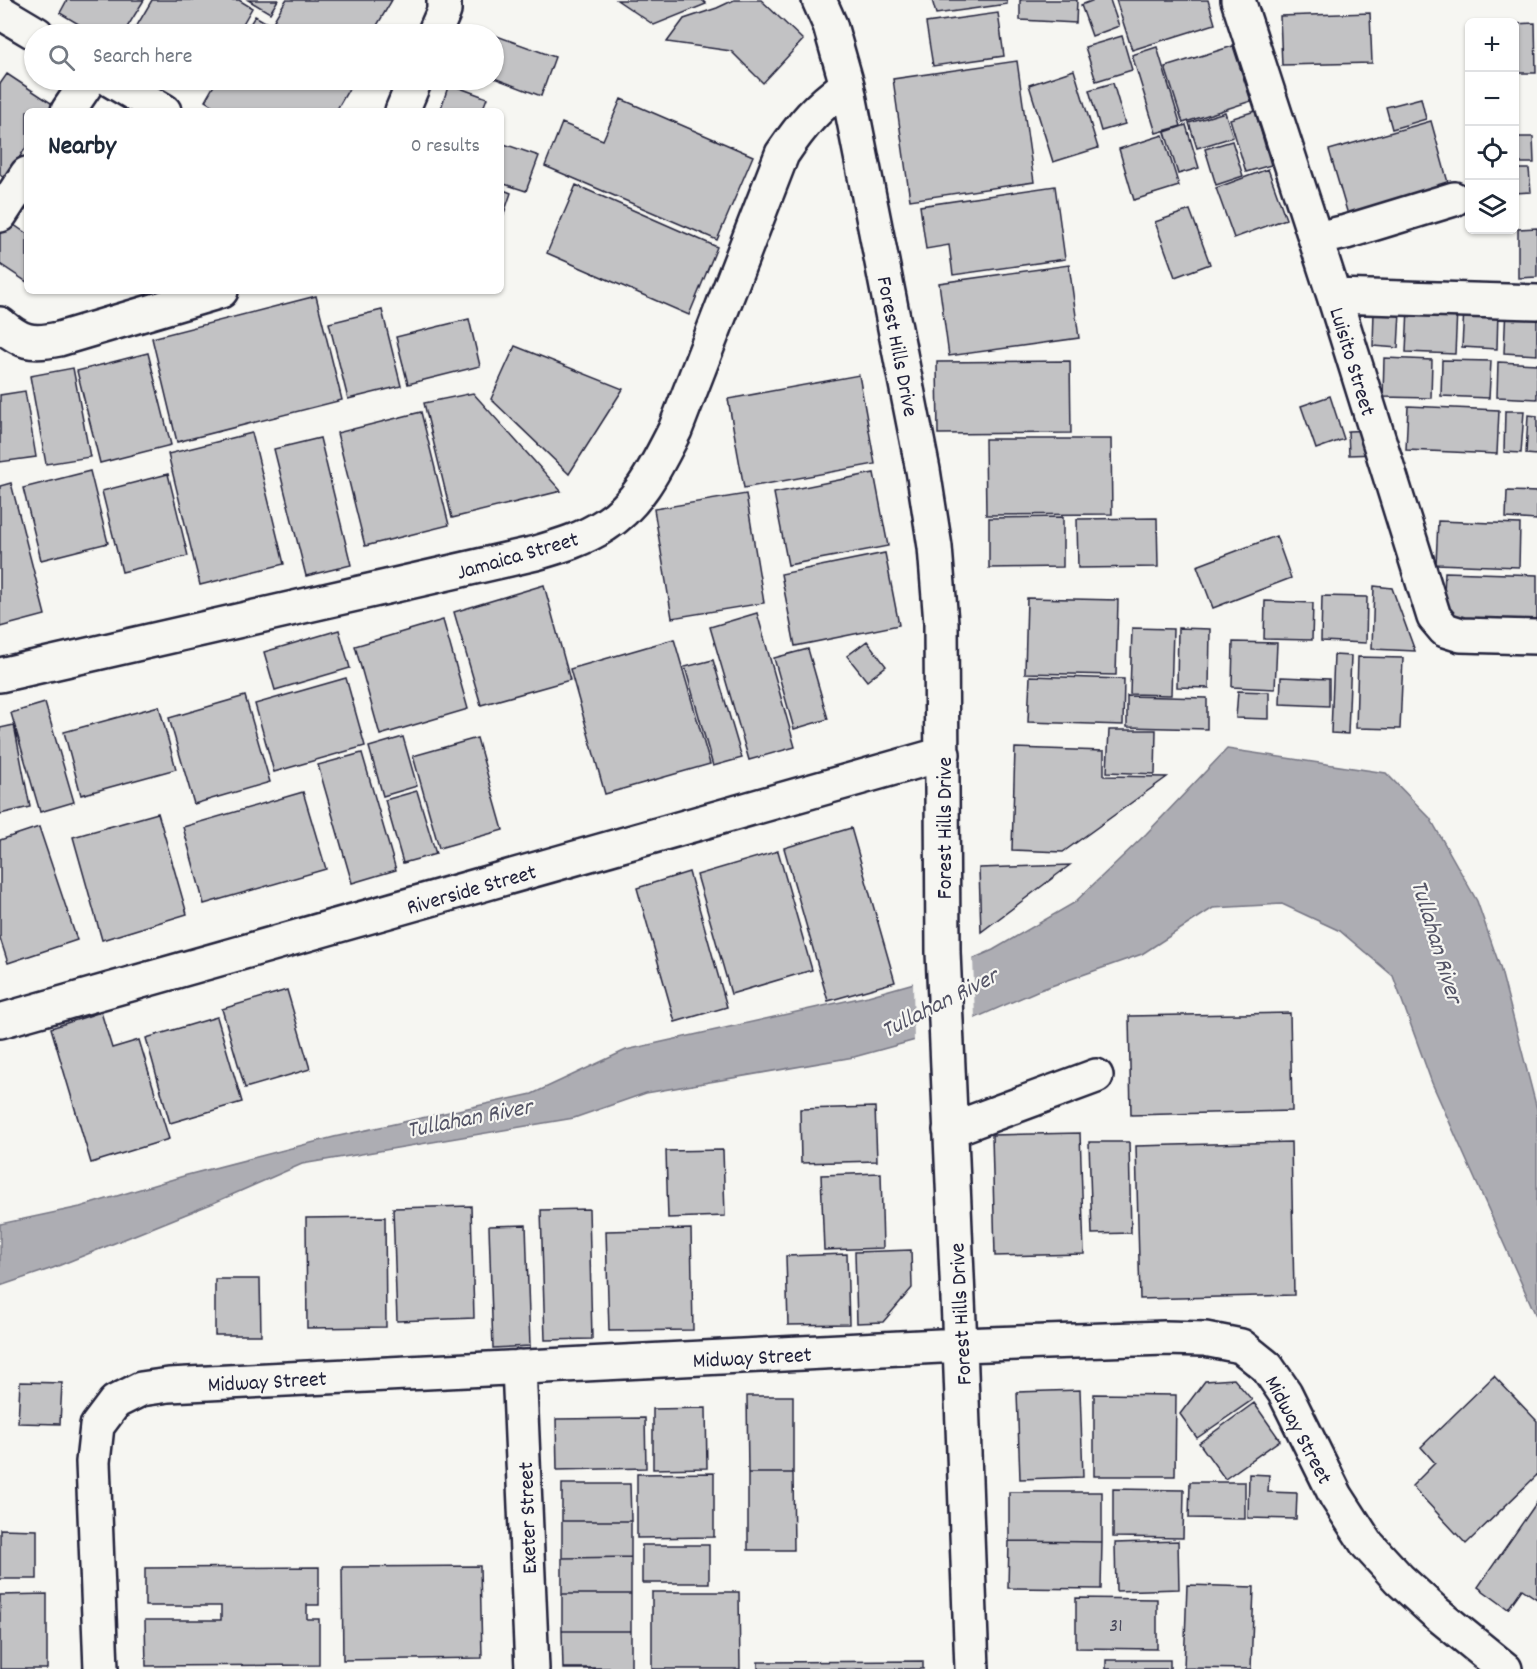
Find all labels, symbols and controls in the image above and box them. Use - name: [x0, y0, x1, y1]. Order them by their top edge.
- map controls: [1465, 18, 1519, 234]
- button: +: [1465, 18, 1519, 72]
- search box: [24, 24, 504, 90]
- icon: search: [45, 41, 78, 74]
- text: Search here: [93, 42, 192, 73]
- button: −: [1465, 72, 1519, 126]
- button: locate: [1465, 126, 1519, 180]
- text: Nearby: [48, 129, 116, 166]
- text: 0 results: [411, 133, 480, 161]
- button: layers: [1465, 180, 1519, 234]
- street label: Forest Hills Drive: [867, 274, 924, 419]
- street label: Luisito Street: [1319, 304, 1382, 420]
- street label: Jamaica Street: [453, 525, 583, 590]
- street label: Forest Hills Drive: [931, 757, 962, 899]
- street label: Riverside Street: [404, 858, 540, 925]
- water label: Tullahan River: [1400, 876, 1471, 1011]
- water label: Tullahan River: [876, 959, 1007, 1049]
- water label: Tullahan River: [404, 1091, 538, 1149]
- street label: Forest Hills Drive: [943, 1242, 982, 1386]
- street label: Midway Street: [692, 1341, 812, 1378]
- street label: Midway Street: [207, 1365, 327, 1402]
- street label: Midway Street: [1255, 1371, 1339, 1491]
- street label: Exeter Street: [512, 1461, 547, 1575]
- house number: 31: [1109, 1613, 1123, 1641]

